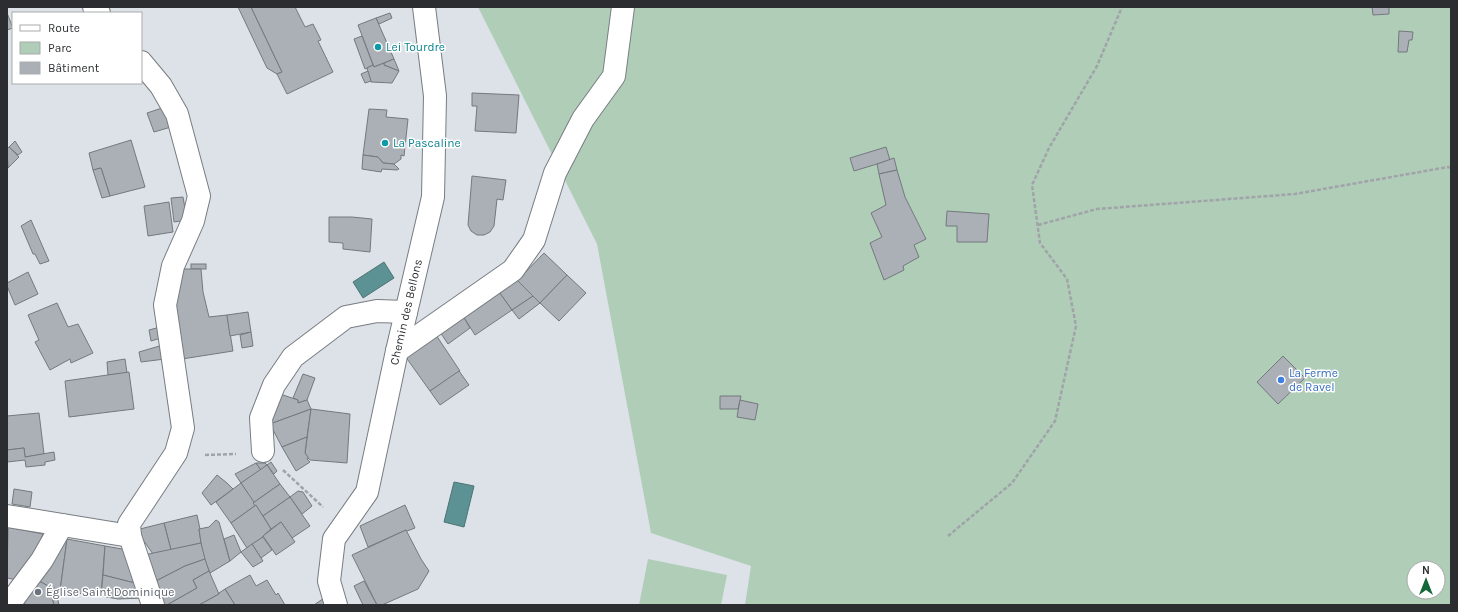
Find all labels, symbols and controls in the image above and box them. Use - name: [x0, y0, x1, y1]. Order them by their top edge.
- legend: [12, 12, 142, 84]
- text: Route: [48, 21, 80, 35]
- place label: Lei Tourdre: [386, 40, 445, 54]
- text: Parc: [48, 41, 72, 55]
- marker: Lei Tourdre: [373, 42, 383, 52]
- text: Bâtiment: [48, 61, 100, 75]
- place label: La Pascaline: [393, 136, 461, 150]
- marker: La Pascaline: [380, 138, 390, 148]
- street label: Chemin des Bellons: [387, 258, 425, 366]
- place label: La Ferme de Ravel: [1289, 366, 1338, 394]
- marker: La Ferme de Ravel: [1276, 375, 1286, 385]
- north arrow: [1406, 560, 1446, 600]
- text: N: [1422, 564, 1430, 577]
- place label: Église Saint Dominique: [46, 584, 174, 599]
- marker: Église Saint Dominique: [33, 587, 43, 597]

